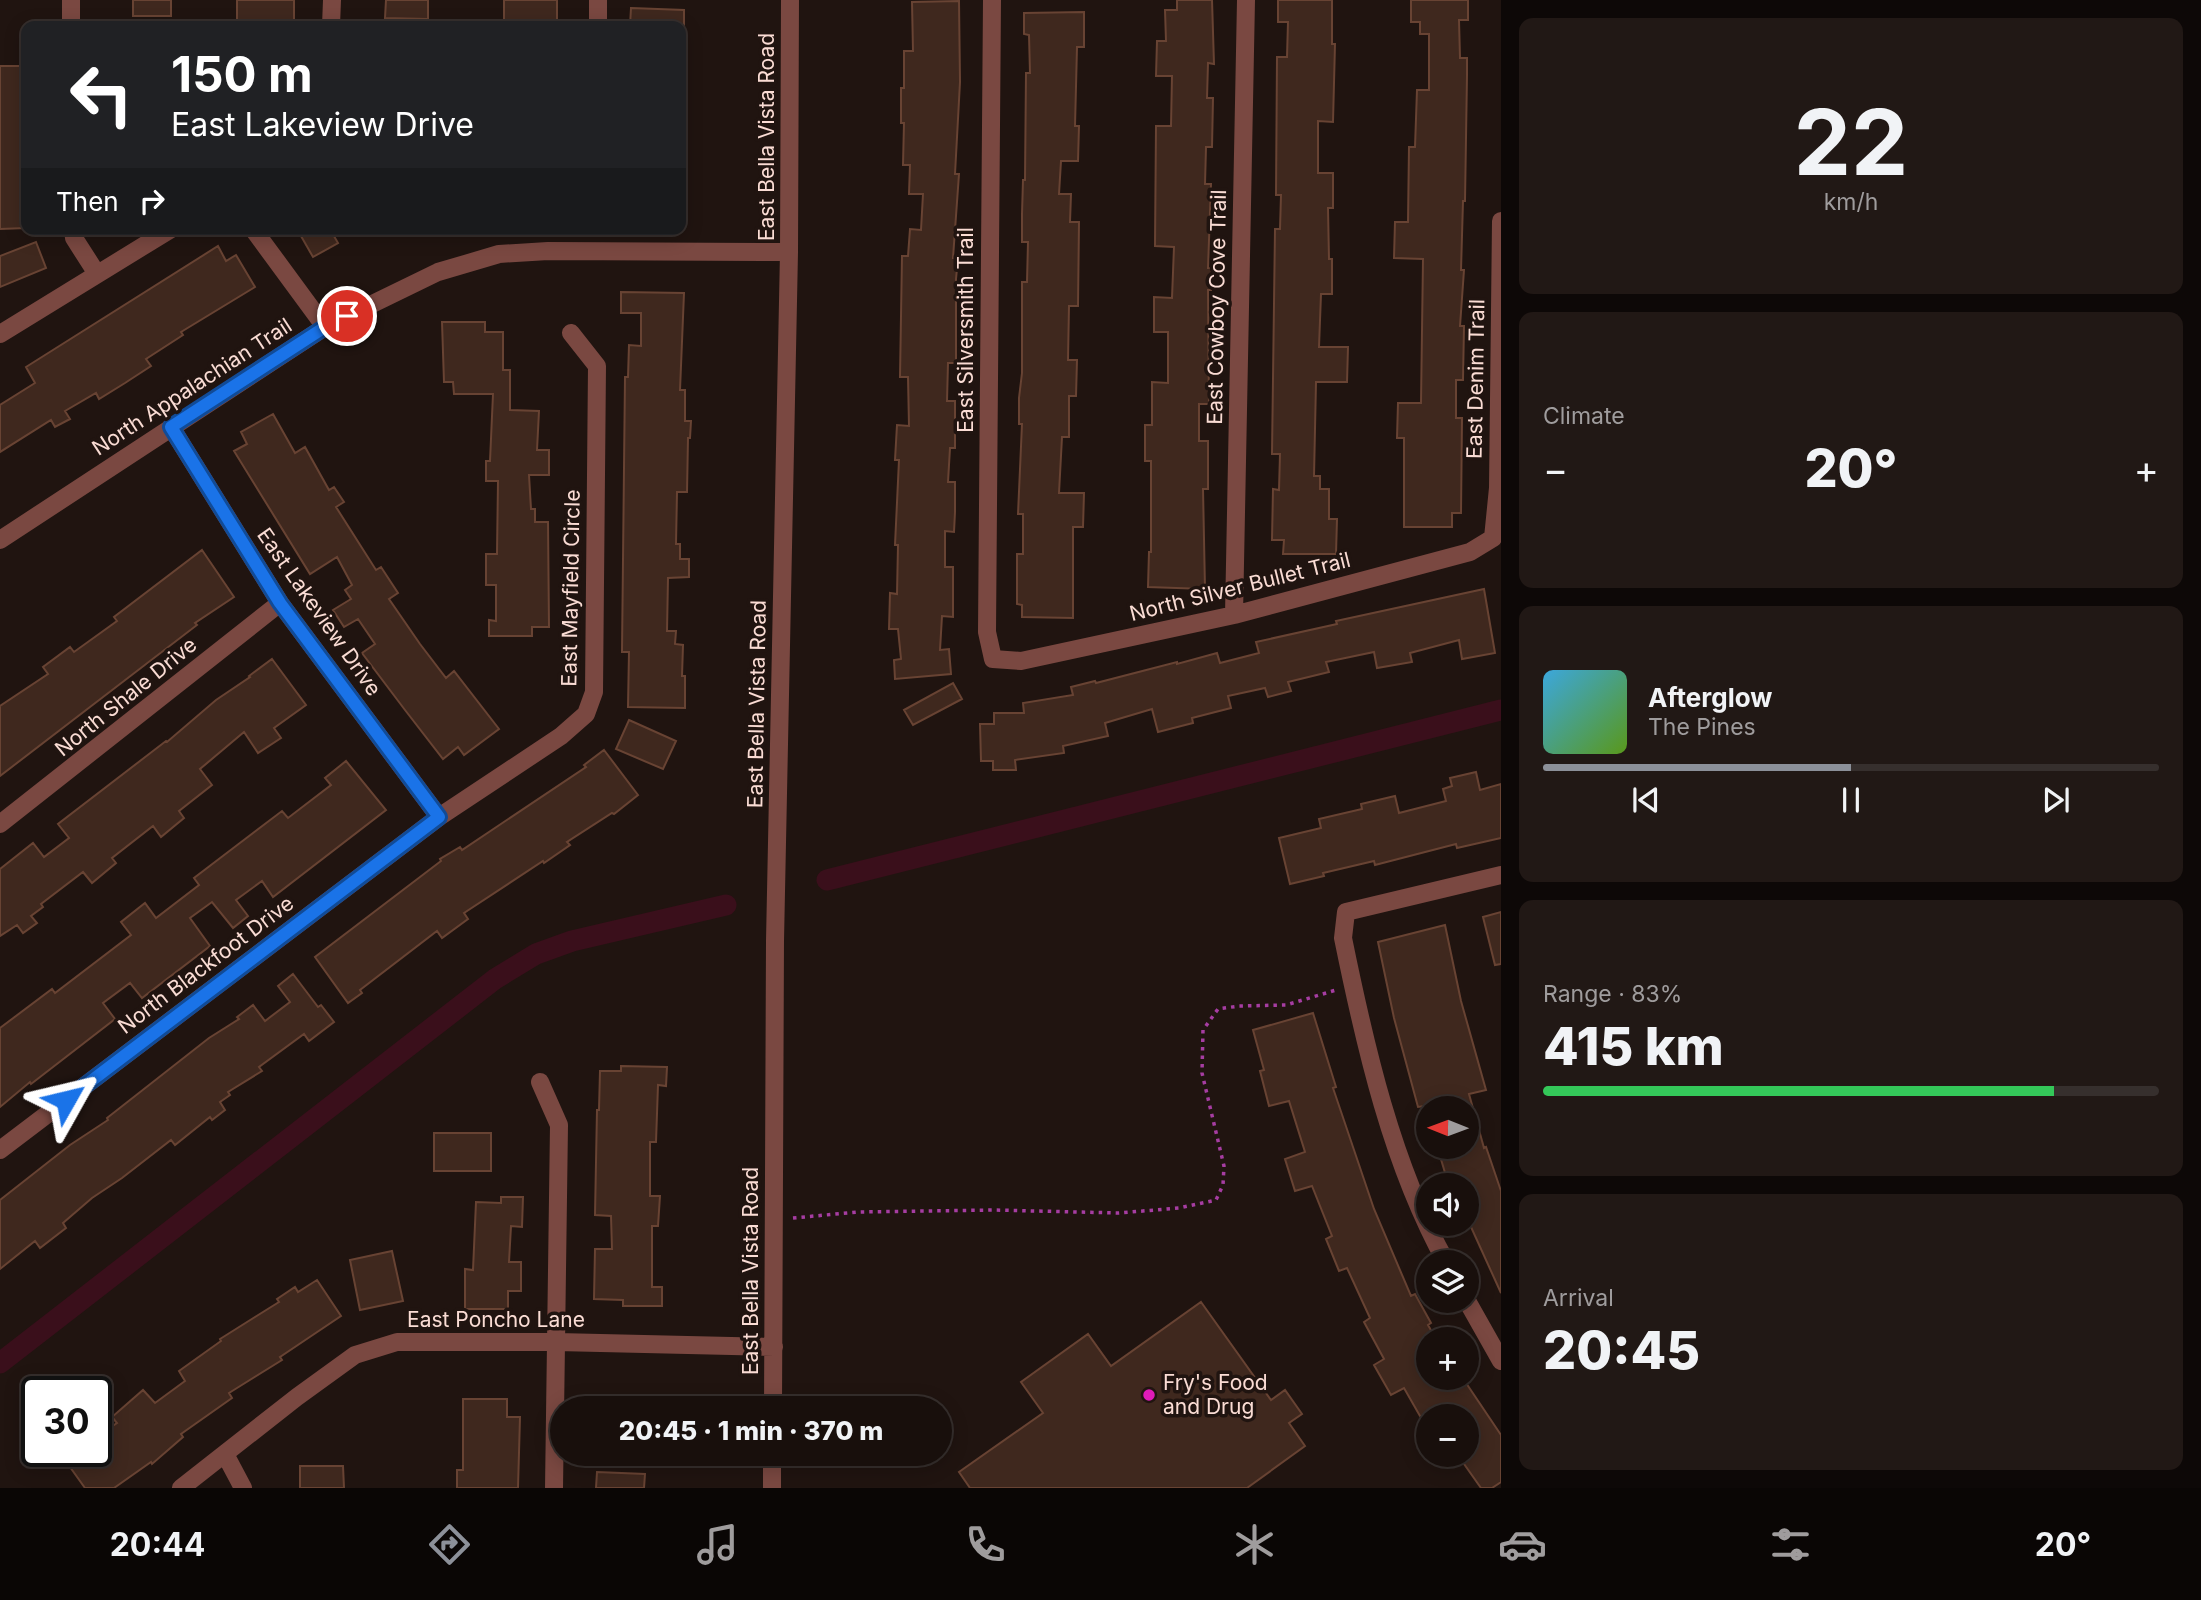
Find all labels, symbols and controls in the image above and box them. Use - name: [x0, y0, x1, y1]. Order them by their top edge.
- street label: East Bella Vista Road: [754, 33, 779, 241]
- text: 150 m: [171, 45, 313, 104]
- icon: left: [56, 49, 147, 140]
- text: 22: [1794, 87, 1908, 197]
- text: East Lakeview Drive: [171, 105, 474, 144]
- icon: right: [133, 182, 171, 220]
- text: Then: [56, 186, 119, 217]
- text: km/h: [1824, 188, 1878, 216]
- street label: East Cowboy Cove Trail: [1202, 189, 1231, 425]
- street label: East Silversmith Trail: [953, 227, 978, 433]
- pin: [317, 286, 377, 346]
- icon: arrive: [328, 297, 366, 335]
- street label: East Denim Trail: [1462, 299, 1489, 459]
- street label: North Appalachian Trail: [87, 313, 296, 460]
- text: Climate: [1543, 402, 1625, 430]
- text: 20°: [1804, 437, 1898, 500]
- text: −: [1543, 446, 1568, 492]
- text: +: [2134, 446, 2159, 492]
- street label: East Mayfield Circle: [556, 489, 585, 687]
- street label: East Lakeview Drive: [252, 523, 387, 700]
- street label: North Silver Bullet Trail: [1127, 547, 1353, 626]
- street label: East Bella Vista Road: [742, 600, 771, 808]
- street label: North Shale Drive: [50, 632, 202, 761]
- text: Afterglow: [1648, 682, 1772, 713]
- text: The Pines: [1648, 713, 1756, 741]
- icon: previous: [1627, 781, 1665, 819]
- icon: pause: [1832, 781, 1870, 819]
- icon: next: [2037, 781, 2075, 819]
- street label: North Blackfoot Drive: [113, 890, 298, 1039]
- text: Range · 83%: [1543, 980, 1682, 1008]
- text: 415 km: [1543, 1015, 1724, 1078]
- position arrow: [29, 1063, 103, 1137]
- north arrow: [1416, 1096, 1479, 1158]
- map controls: [1416, 1096, 1479, 1467]
- street label: East Bella Vista Road: [738, 1167, 763, 1375]
- button: sound: [1416, 1173, 1479, 1236]
- button: layers: [1416, 1250, 1479, 1313]
- text: Arrival: [1543, 1284, 1614, 1312]
- street label: East Poncho Lane: [407, 1307, 585, 1332]
- text: 20:45: [1543, 1319, 1700, 1382]
- button: +: [1416, 1327, 1479, 1390]
- place label: Fry's Food and Drug: [1163, 1370, 1268, 1419]
- speed limit sign: 30: [21, 1376, 112, 1467]
- marker: Fry's Food and Drug: [1141, 1387, 1157, 1403]
- button: −: [1416, 1404, 1479, 1467]
- text: 20:45 · 1 min · 370 m: [619, 1415, 883, 1446]
- icon: directions: [425, 1520, 474, 1569]
- icon: music: [693, 1520, 742, 1569]
- icon: phone: [961, 1520, 1010, 1569]
- icon: climate: [1230, 1520, 1279, 1569]
- icon: car: [1498, 1520, 1547, 1569]
- icon: filters: [1766, 1520, 1815, 1569]
- text: 20:44: [110, 1525, 205, 1564]
- text: 20°: [2035, 1525, 2091, 1564]

